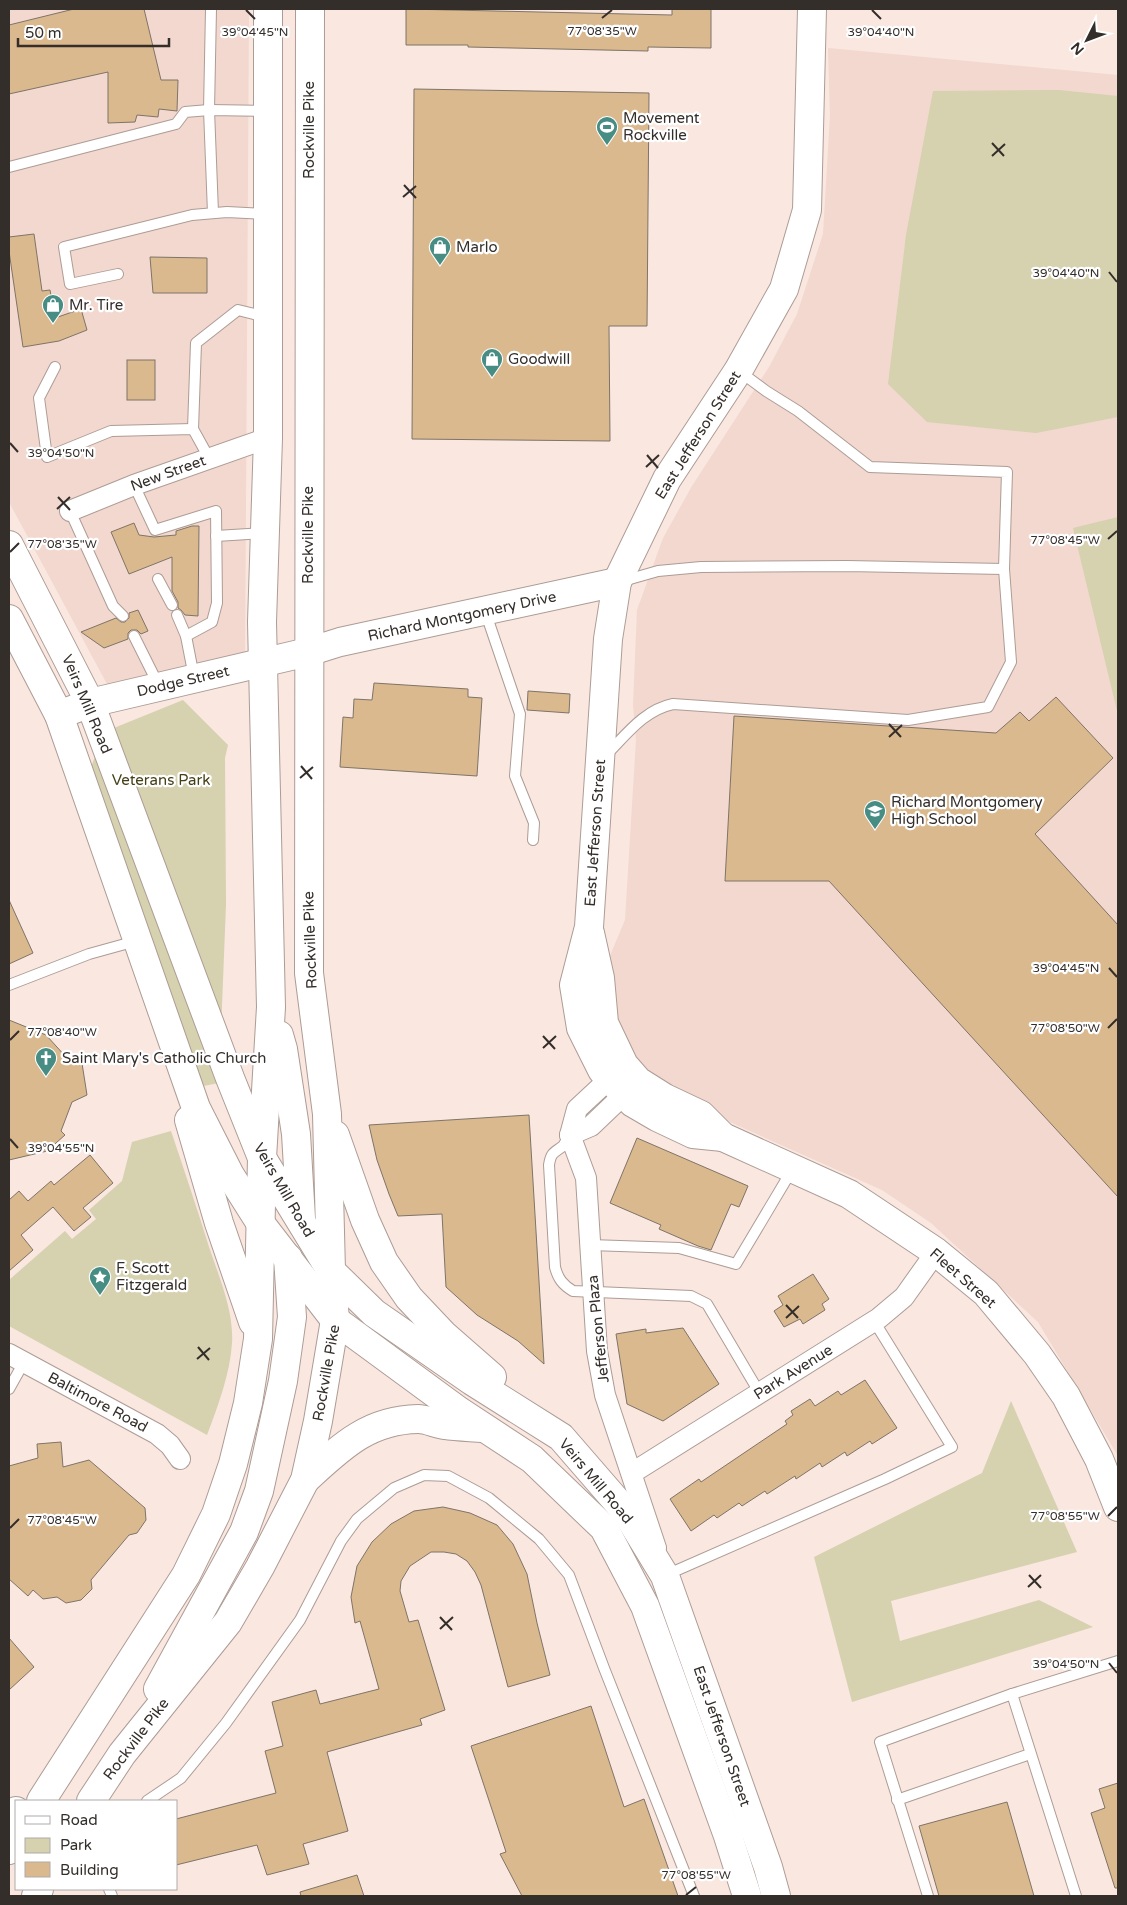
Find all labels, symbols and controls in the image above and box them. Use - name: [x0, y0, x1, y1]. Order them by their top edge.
- scale bar: [18, 15, 169, 47]
- north arrow: [1062, 15, 1112, 65]
- text: 50 m: [25, 24, 62, 42]
- text: 77°08'35"W: [567, 24, 637, 38]
- text: 39°04'45"N: [222, 25, 289, 39]
- text: 39°04'40"N: [848, 25, 915, 39]
- text: N: [1068, 38, 1088, 58]
- street label: Rockville Pike: [300, 81, 318, 179]
- place label: Movement Rockville: [623, 109, 700, 144]
- sports icon: Movement Rockville: [595, 115, 619, 146]
- shop icon: Marlo: [428, 235, 452, 266]
- place label: Marlo: [456, 238, 498, 256]
- text: 39°04'40"N: [1033, 266, 1100, 280]
- shop icon: Mr. Tire: [41, 293, 65, 324]
- place label: Mr. Tire: [69, 296, 123, 314]
- shop icon: Goodwill: [480, 347, 504, 378]
- place label: Goodwill: [508, 350, 570, 368]
- street label: East Jefferson Street: [651, 367, 745, 502]
- text: 39°04'50"N: [28, 446, 95, 460]
- street label: New Street: [128, 451, 208, 495]
- street label: Rockville Pike: [299, 486, 317, 584]
- text: 77°08'45"W: [1030, 533, 1100, 547]
- text: 77°08'35"W: [27, 537, 97, 551]
- street label: Richard Montgomery Drive: [366, 587, 558, 645]
- street label: Veirs Mill Road: [58, 652, 116, 756]
- street label: Dodge Street: [135, 662, 231, 700]
- street label: East Jefferson Street: [581, 758, 609, 907]
- park label: Veterans Park: [112, 771, 210, 789]
- place label: Richard Montgomery High School: [891, 793, 1043, 828]
- school or university icon: Richard Montgomery High School: [863, 799, 887, 830]
- street label: Rockville Pike: [299, 891, 321, 989]
- text: 39°04'45"N: [1033, 961, 1100, 975]
- text: 77°08'50"W: [1030, 1021, 1100, 1035]
- text: 77°08'40"W: [27, 1025, 97, 1039]
- church icon: Saint Mary's Catholic Church: [34, 1046, 58, 1077]
- place label: Saint Mary's Catholic Church: [62, 1049, 266, 1067]
- street label: Veirs Mill Road: [250, 1140, 318, 1240]
- text: 39°04'55"N: [28, 1141, 95, 1155]
- street label: Fleet Street: [926, 1244, 1000, 1312]
- place label: F. Scott Fitzgerald: [116, 1259, 187, 1294]
- place icon: F. Scott Fitzgerald: [88, 1265, 112, 1296]
- street label: Jefferson Plaza: [583, 1274, 613, 1384]
- street label: Rockville Pike: [309, 1323, 343, 1423]
- street label: Park Avenue: [750, 1341, 836, 1403]
- street label: Baltimore Road: [45, 1368, 151, 1436]
- street label: Veirs Mill Road: [555, 1435, 637, 1527]
- text: 77°08'55"W: [1030, 1509, 1100, 1523]
- text: 77°08'45"W: [27, 1513, 97, 1527]
- text: 39°04'50"N: [1033, 1657, 1100, 1671]
- street label: East Jefferson Street: [689, 1663, 755, 1809]
- street label: Rockville Pike: [99, 1695, 173, 1783]
- legend: [15, 1800, 178, 1890]
- text: Road: [60, 1811, 98, 1829]
- text: Park: [60, 1836, 92, 1854]
- text: Building: [60, 1861, 119, 1879]
- text: 77°08'55"W: [661, 1868, 731, 1882]

